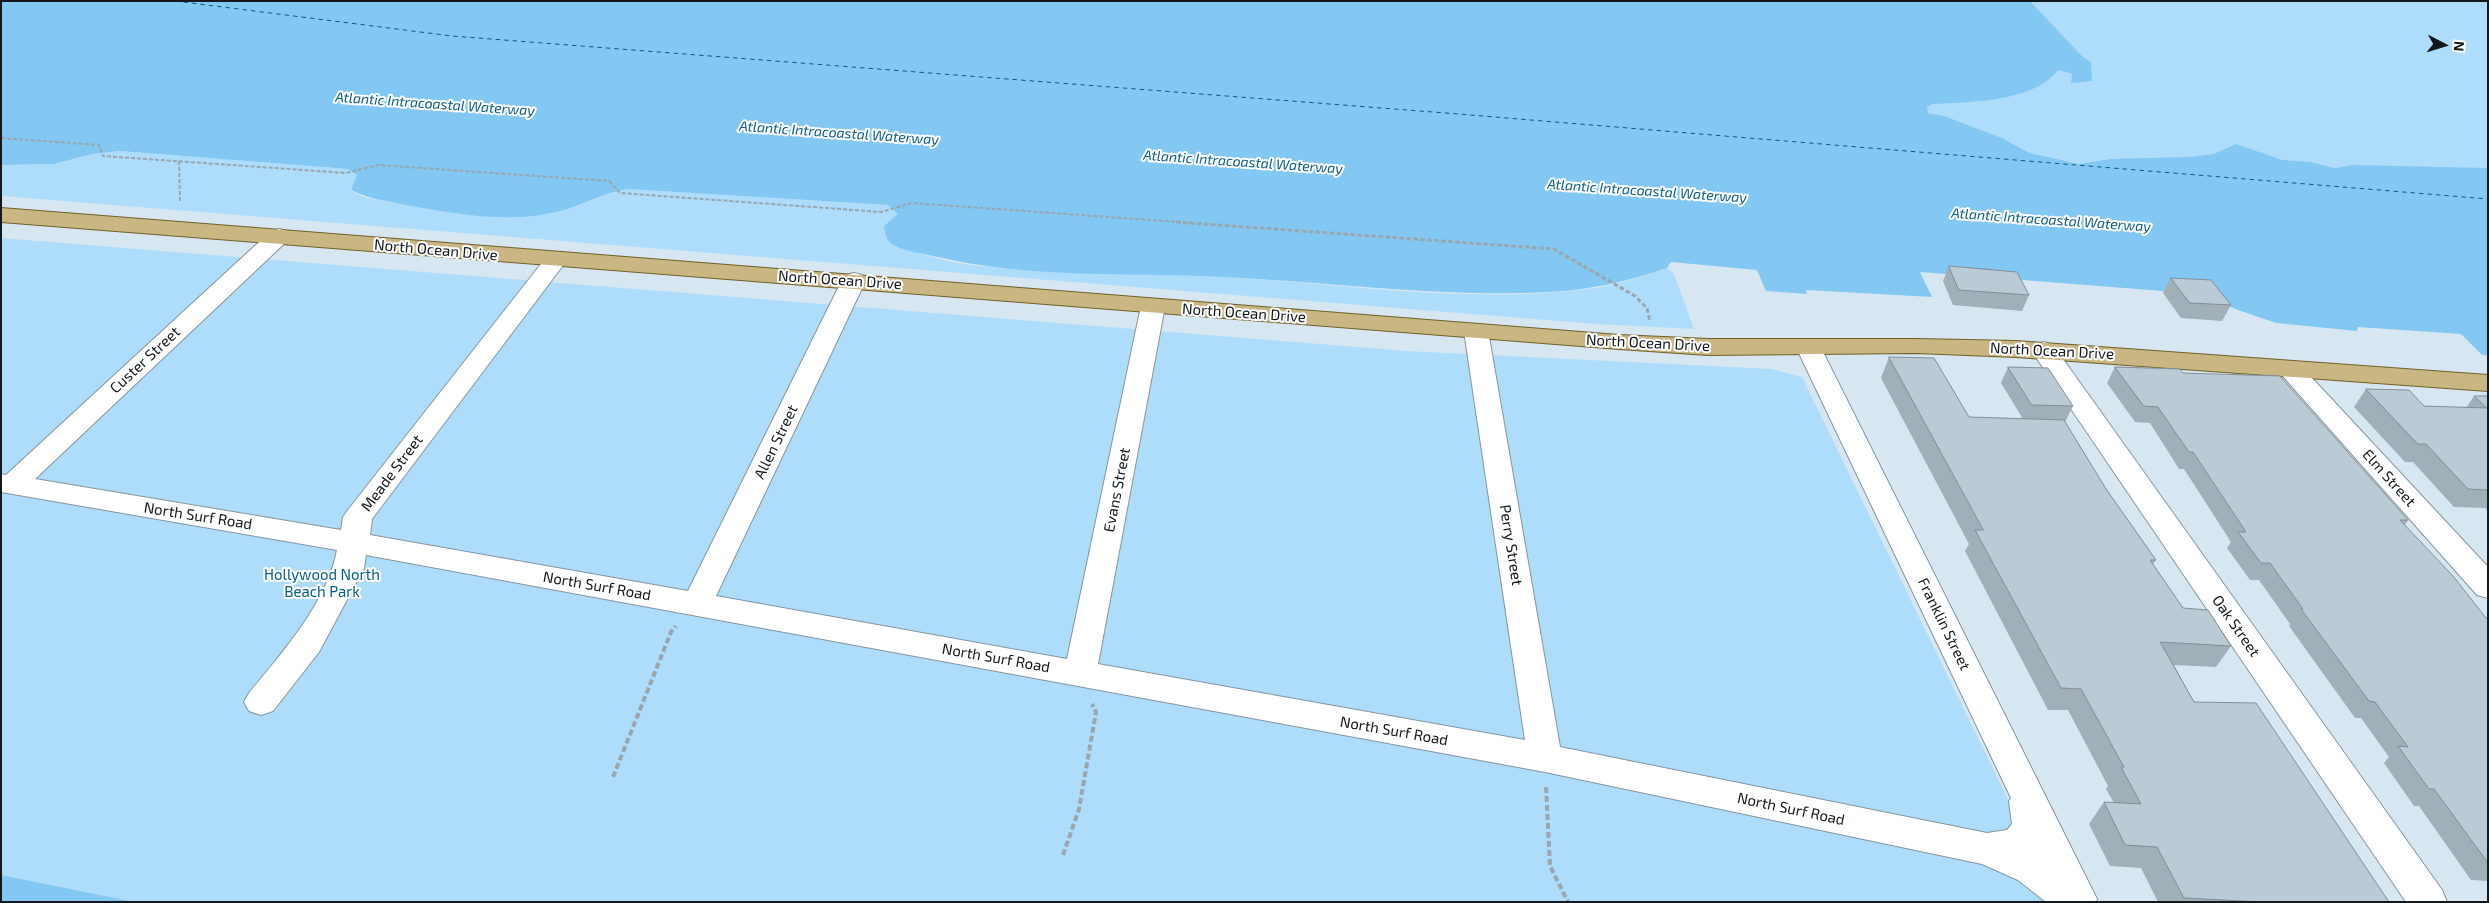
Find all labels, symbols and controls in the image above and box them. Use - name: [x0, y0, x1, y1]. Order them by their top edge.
- north arrow: [2419, 20, 2469, 70]
- text: N: [2451, 41, 2468, 52]
- water label: Atlantic Intracoastal Waterway: [335, 89, 535, 119]
- water label: Atlantic Intracoastal Waterway: [739, 118, 939, 148]
- water label: Atlantic Intracoastal Waterway: [1143, 147, 1343, 177]
- water label: Atlantic Intracoastal Waterway: [1547, 176, 1747, 206]
- water label: Atlantic Intracoastal Waterway: [1951, 205, 2151, 235]
- street label: North Ocean Drive: [373, 236, 499, 264]
- street label: North Ocean Drive: [777, 267, 903, 293]
- street label: North Ocean Drive: [1181, 300, 1307, 326]
- street label: Custer Street: [106, 323, 184, 397]
- street label: North Ocean Drive: [1586, 331, 1710, 355]
- street label: North Ocean Drive: [1990, 339, 2114, 363]
- street label: Allen Street: [750, 402, 802, 482]
- street label: Meade Street: [357, 431, 427, 515]
- street label: Evans Street: [1100, 446, 1134, 534]
- street label: Elm Street: [2359, 446, 2419, 510]
- street label: North Surf Road: [143, 499, 253, 533]
- street label: Perry Street: [1496, 503, 1526, 587]
- park label: Hollywood North Beach Park: [264, 566, 380, 601]
- street label: North Surf Road: [542, 568, 652, 604]
- street label: Franklin Street: [1914, 575, 1974, 673]
- street label: Oak Street: [2208, 592, 2264, 660]
- street label: North Surf Road: [941, 640, 1051, 676]
- street label: North Surf Road: [1339, 713, 1449, 749]
- street label: North Surf Road: [1736, 789, 1846, 829]

